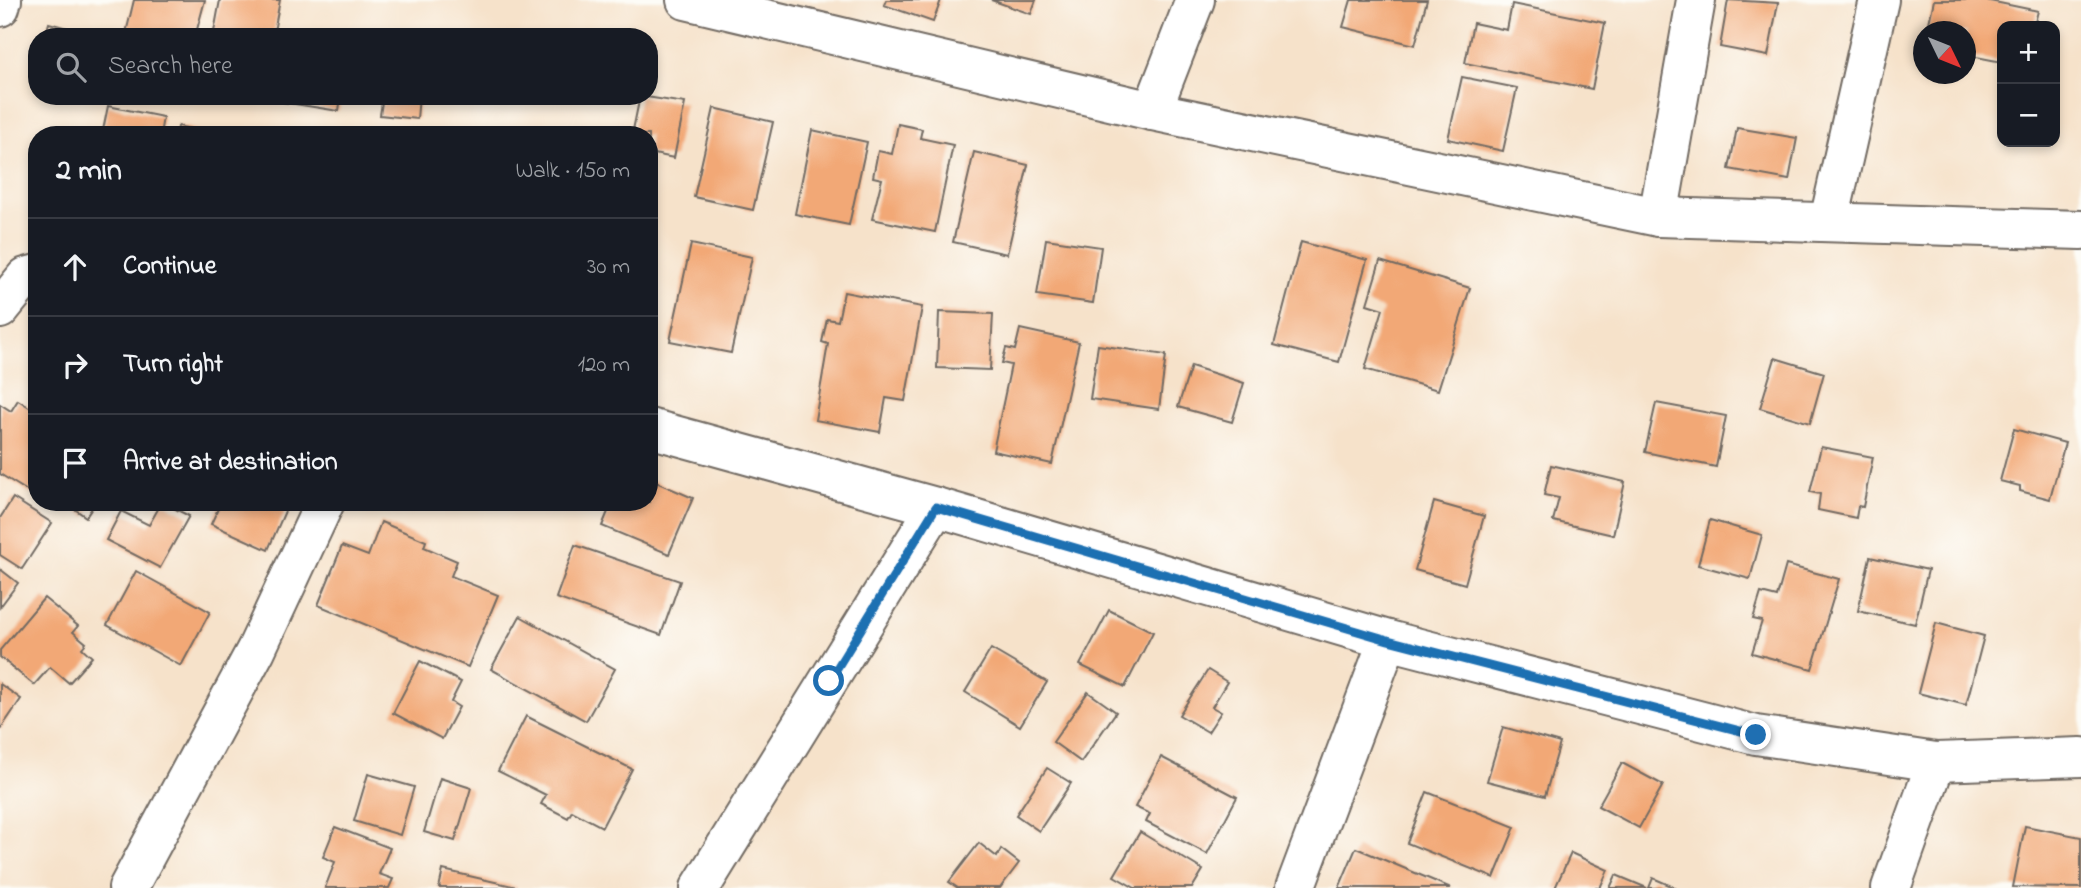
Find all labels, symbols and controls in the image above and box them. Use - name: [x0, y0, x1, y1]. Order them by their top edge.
- north arrow: [1913, 21, 1976, 84]
- map controls: [1997, 21, 2060, 147]
- button: +: [1997, 21, 2060, 84]
- search box: [28, 28, 658, 105]
- icon: search: [52, 48, 90, 86]
- text: Search here: [108, 48, 233, 86]
- button: −: [1997, 84, 2060, 147]
- text: 2 min: [56, 150, 122, 194]
- text: Walk · 150 m: [515, 155, 630, 188]
- icon: ahead: [56, 248, 94, 286]
- text: Continue: [123, 248, 216, 286]
- text: 30 m: [587, 251, 630, 284]
- icon: right: [56, 346, 94, 384]
- text: Turn right: [123, 346, 223, 384]
- text: 120 m: [578, 349, 630, 382]
- icon: arrive: [56, 444, 94, 482]
- text: Arrive at destination: [123, 444, 338, 482]
- route start: [813, 665, 844, 696]
- route end: [1740, 719, 1771, 750]

